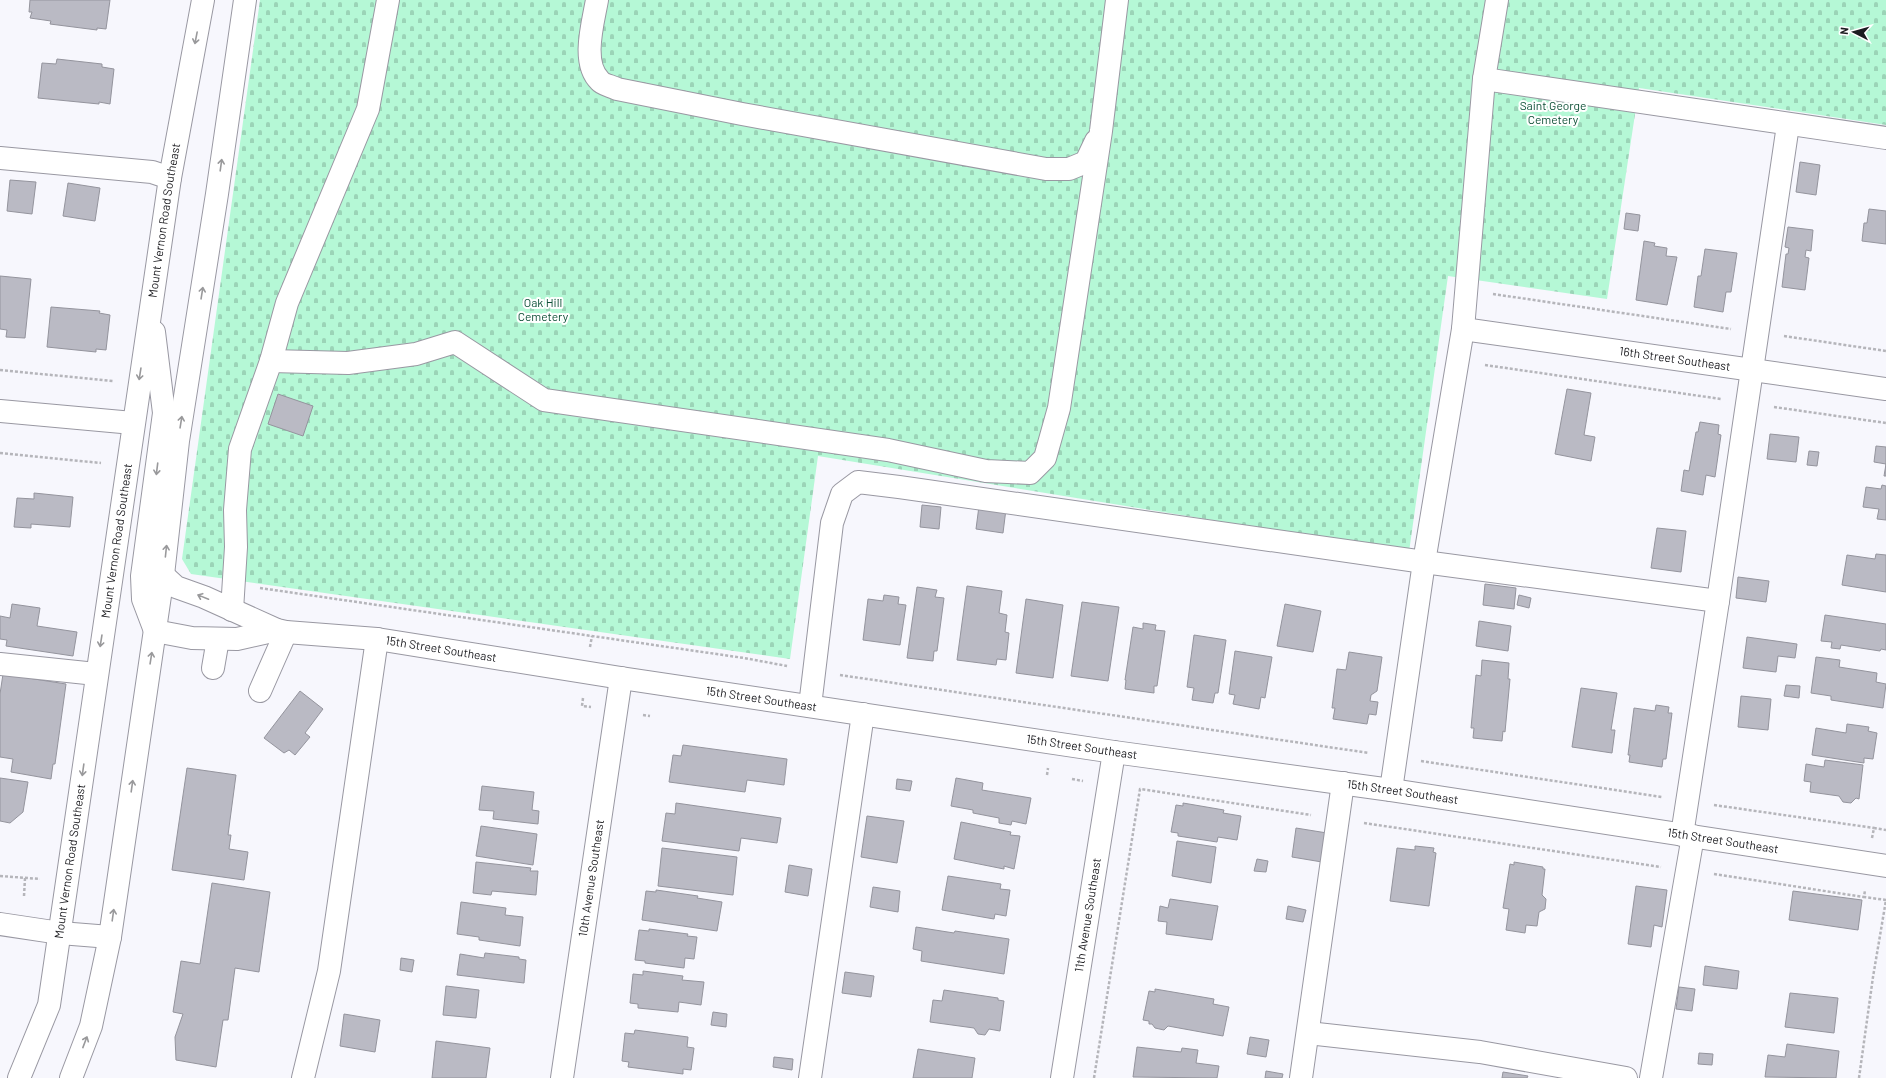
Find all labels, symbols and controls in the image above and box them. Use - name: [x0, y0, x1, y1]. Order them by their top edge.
- north arrow: [1834, 12, 1874, 52]
- text: N: [1837, 27, 1850, 35]
- one-way arrow: [192, 31, 200, 44]
- park label: Saint George Cemetery: [1520, 98, 1586, 126]
- street label: Mount Vernon Road Southeast: [145, 142, 182, 298]
- one-way arrow: [217, 159, 225, 172]
- one-way arrow: [198, 287, 206, 300]
- park label: Oak Hill Cemetery: [518, 295, 569, 323]
- street label: 16th Street Southeast: [1618, 343, 1732, 373]
- one-way arrow: [136, 367, 144, 380]
- one-way arrow: [177, 416, 185, 429]
- street label: Mount Vernon Road Southeast: [98, 462, 134, 619]
- one-way arrow: [153, 462, 161, 475]
- one-way arrow: [162, 545, 170, 558]
- one-way arrow: [198, 593, 210, 600]
- street label: 15th Street Southeast: [385, 632, 498, 664]
- one-way arrow: [97, 634, 105, 647]
- one-way arrow: [147, 652, 155, 665]
- street label: 15th Street Southeast: [705, 683, 818, 713]
- street label: 15th Street Southeast: [1025, 731, 1138, 761]
- one-way arrow: [79, 763, 87, 776]
- street label: 15th Street Southeast: [1346, 776, 1459, 806]
- one-way arrow: [128, 780, 136, 793]
- street label: Mount Vernon Road Southeast: [51, 783, 87, 940]
- street label: 10th Avenue Southeast: [575, 819, 606, 938]
- street label: 15th Street Southeast: [1667, 825, 1780, 855]
- street label: 11th Avenue Southeast: [1071, 857, 1103, 973]
- one-way arrow: [109, 909, 117, 922]
- one-way arrow: [82, 1036, 90, 1048]

